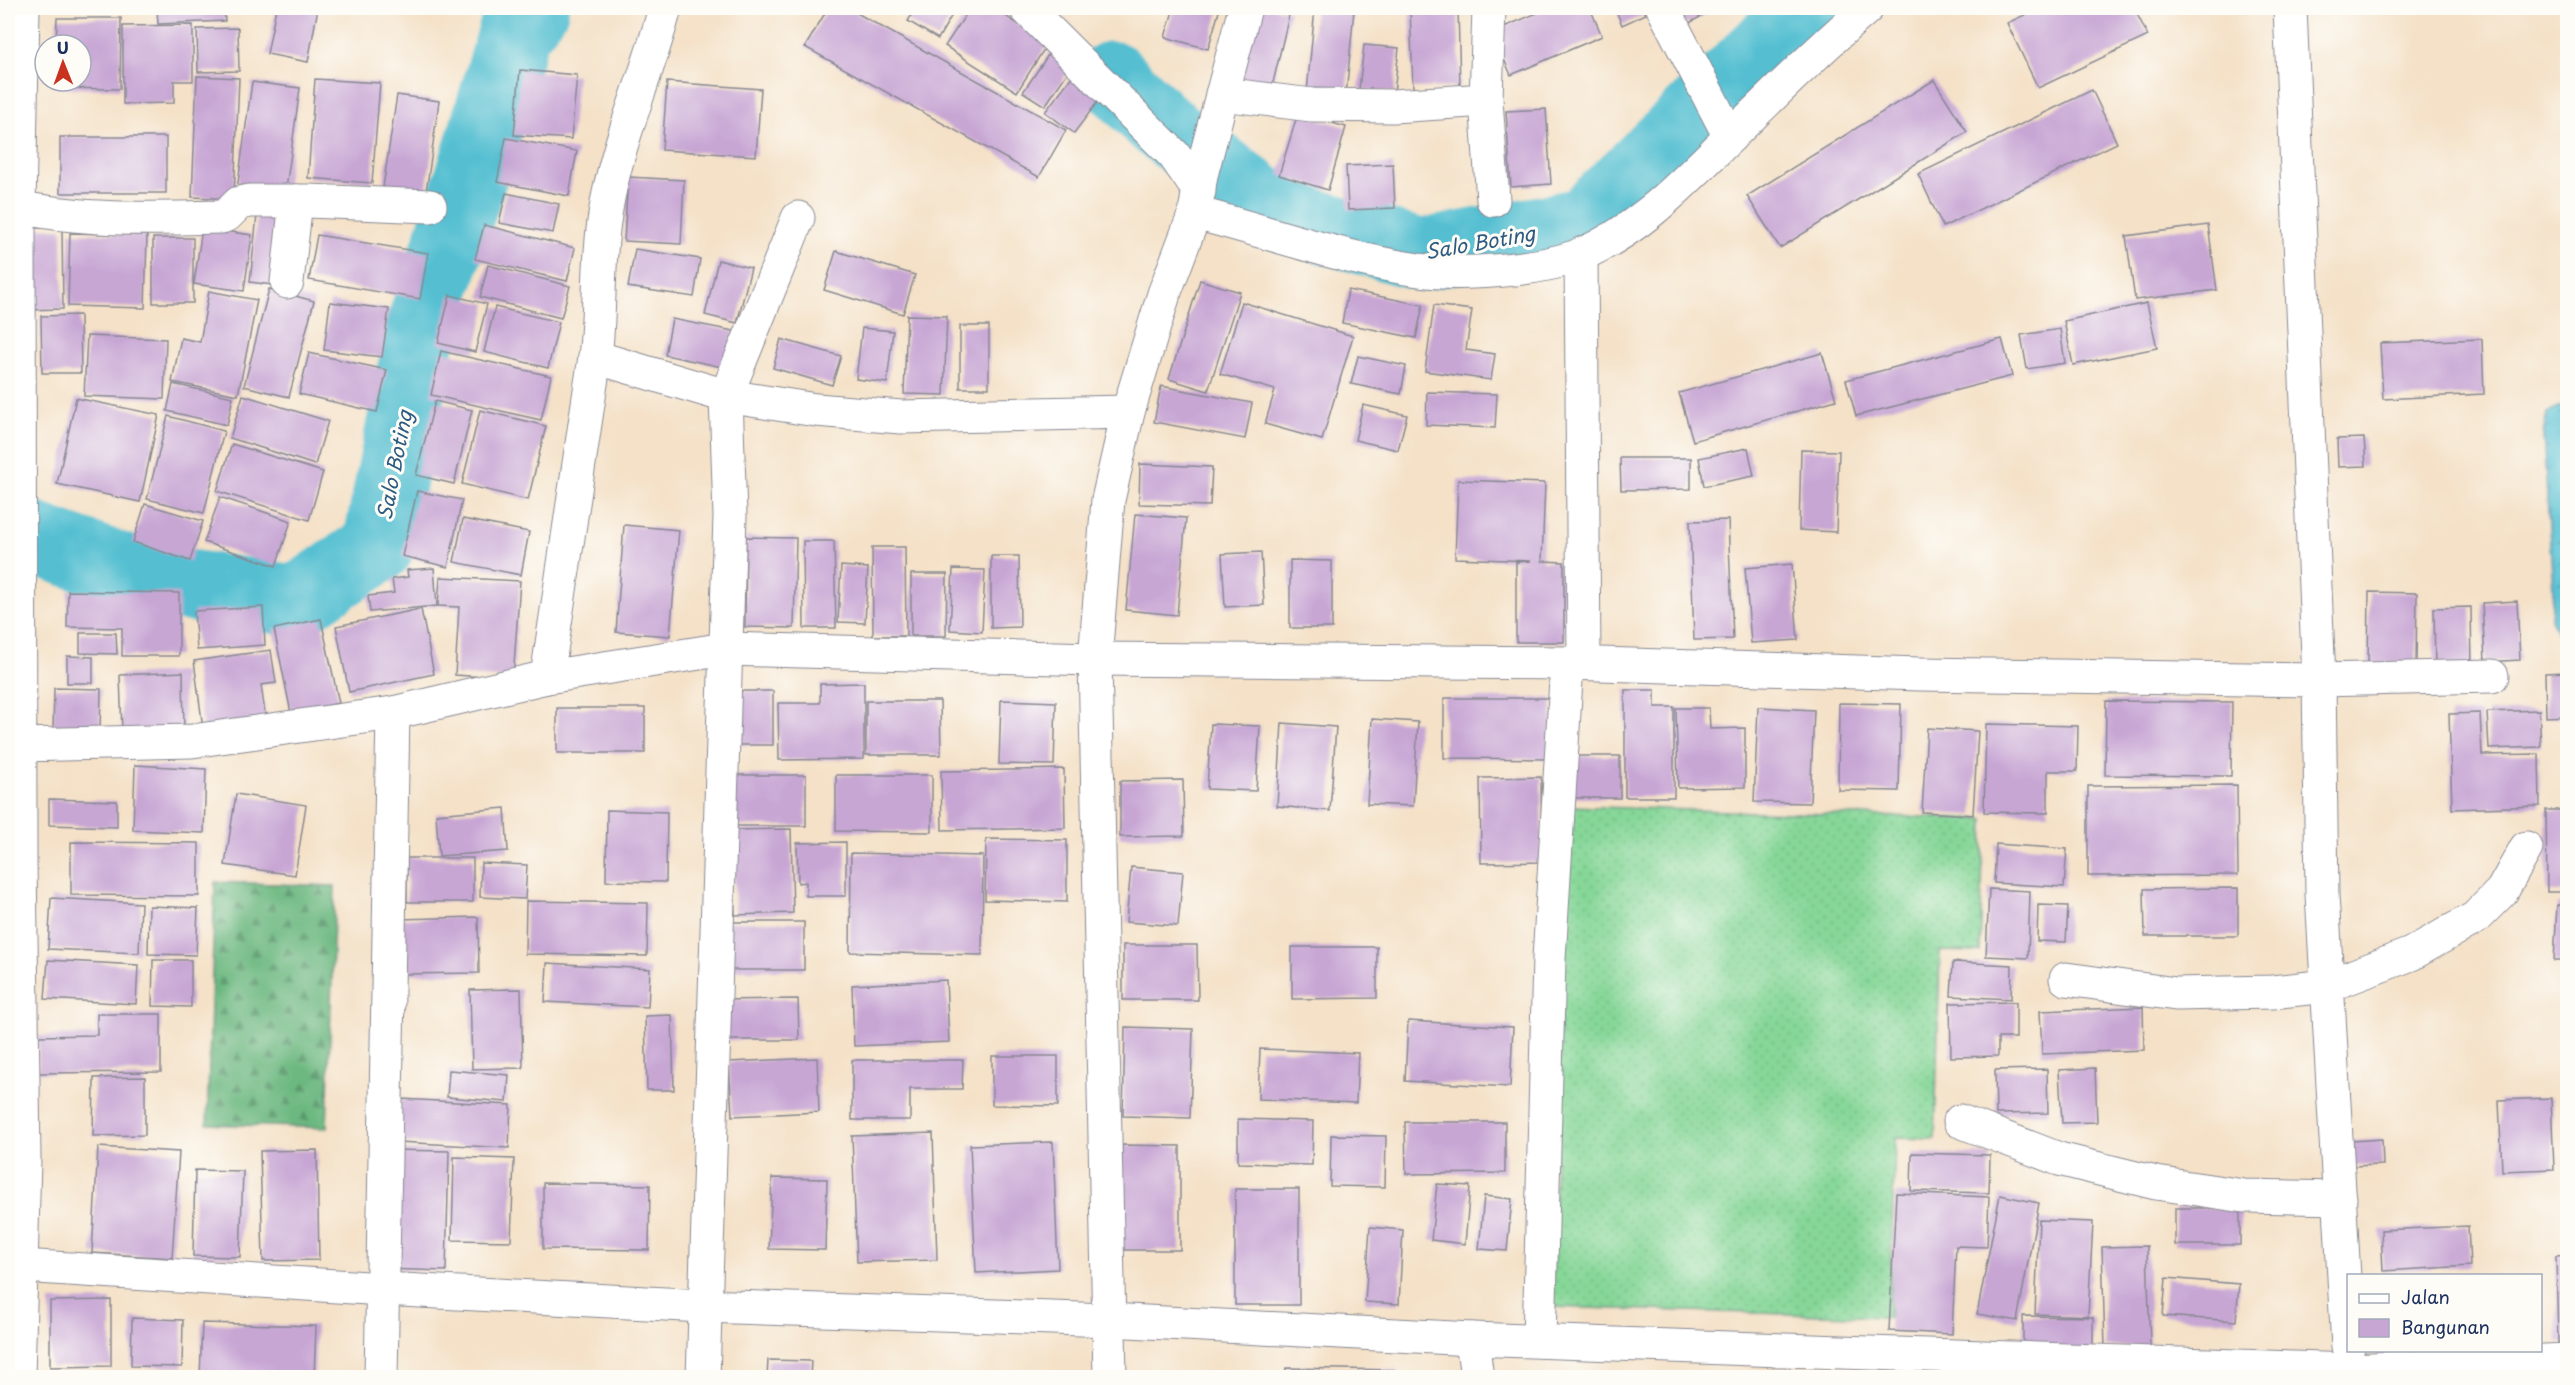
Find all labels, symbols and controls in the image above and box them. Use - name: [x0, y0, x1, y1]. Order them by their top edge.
- north arrow: [33, 33, 93, 93]
- text: U: [56, 35, 69, 59]
- water label: Salo Boting: [1423, 217, 1539, 266]
- water label: Salo Boting: [369, 406, 420, 522]
- legend: [2347, 1274, 2542, 1352]
- text: Jalan: [2401, 1283, 2450, 1310]
- text: Bangunan: [2401, 1313, 2490, 1340]

